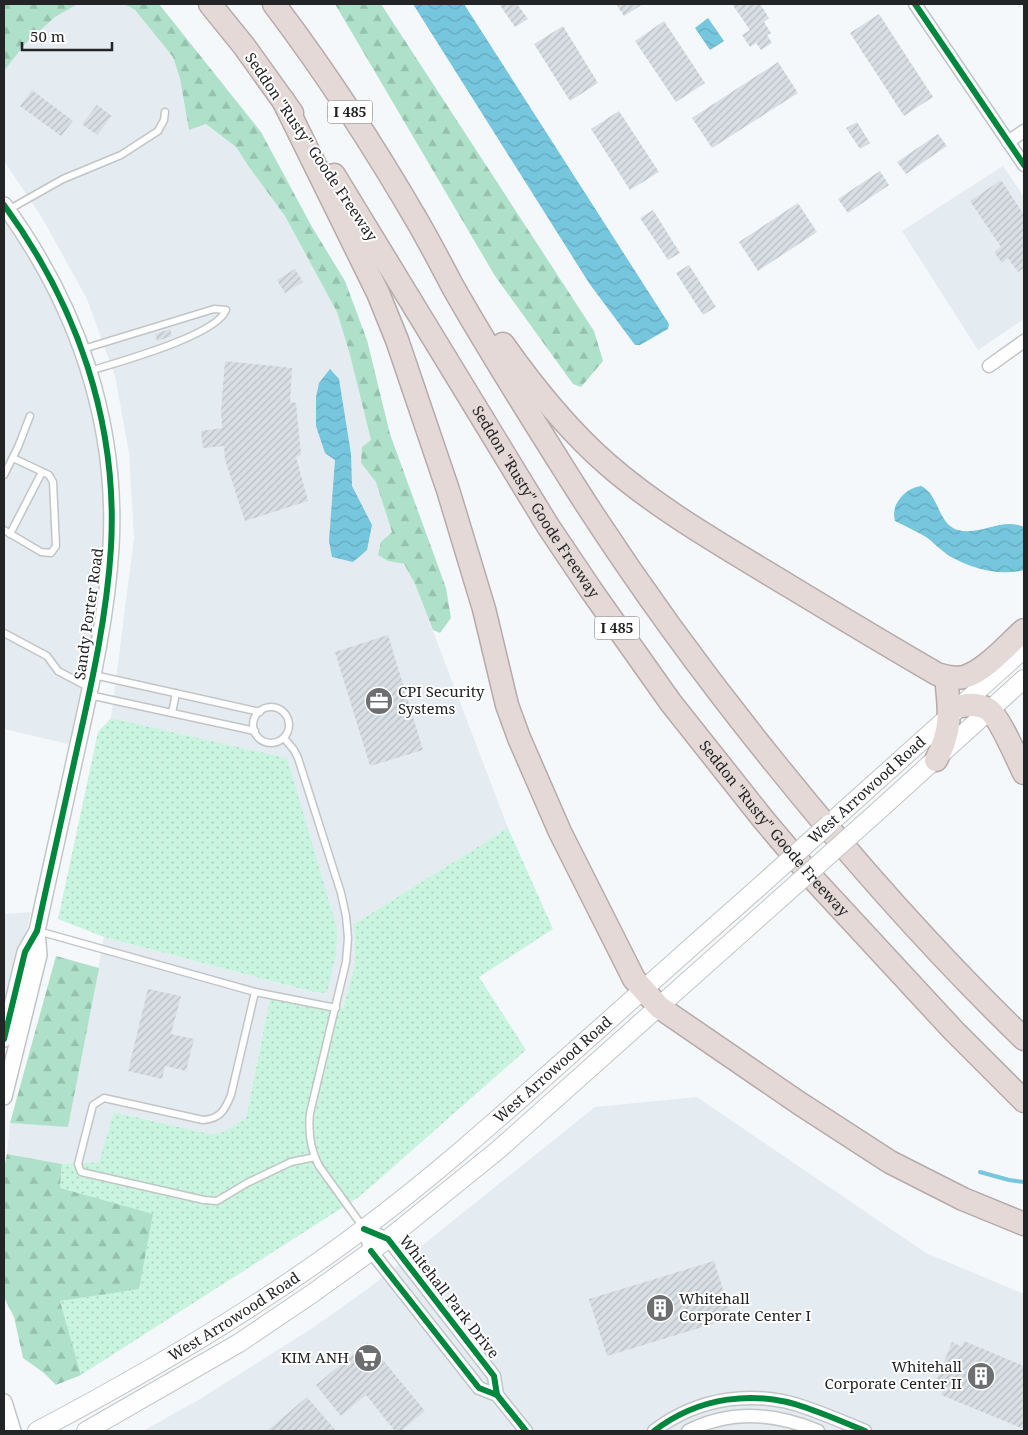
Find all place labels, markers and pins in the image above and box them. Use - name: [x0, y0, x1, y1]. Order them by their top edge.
- place label: CPI Security Systems: [398, 681, 485, 718]
- office icon: CPI Security Systems: [364, 686, 394, 716]
- place label: Whitehall Corporate Center I: [679, 1288, 811, 1325]
- building icon: Whitehall Corporate Center I: [645, 1293, 675, 1323]
- supermarket icon: KIM ANH: [353, 1343, 383, 1373]
- place label: KIM ANH: [281, 1347, 349, 1367]
- place label: Whitehall Corporate Center II: [825, 1356, 962, 1393]
- building icon: Whitehall Corporate Center II: [966, 1361, 996, 1391]

